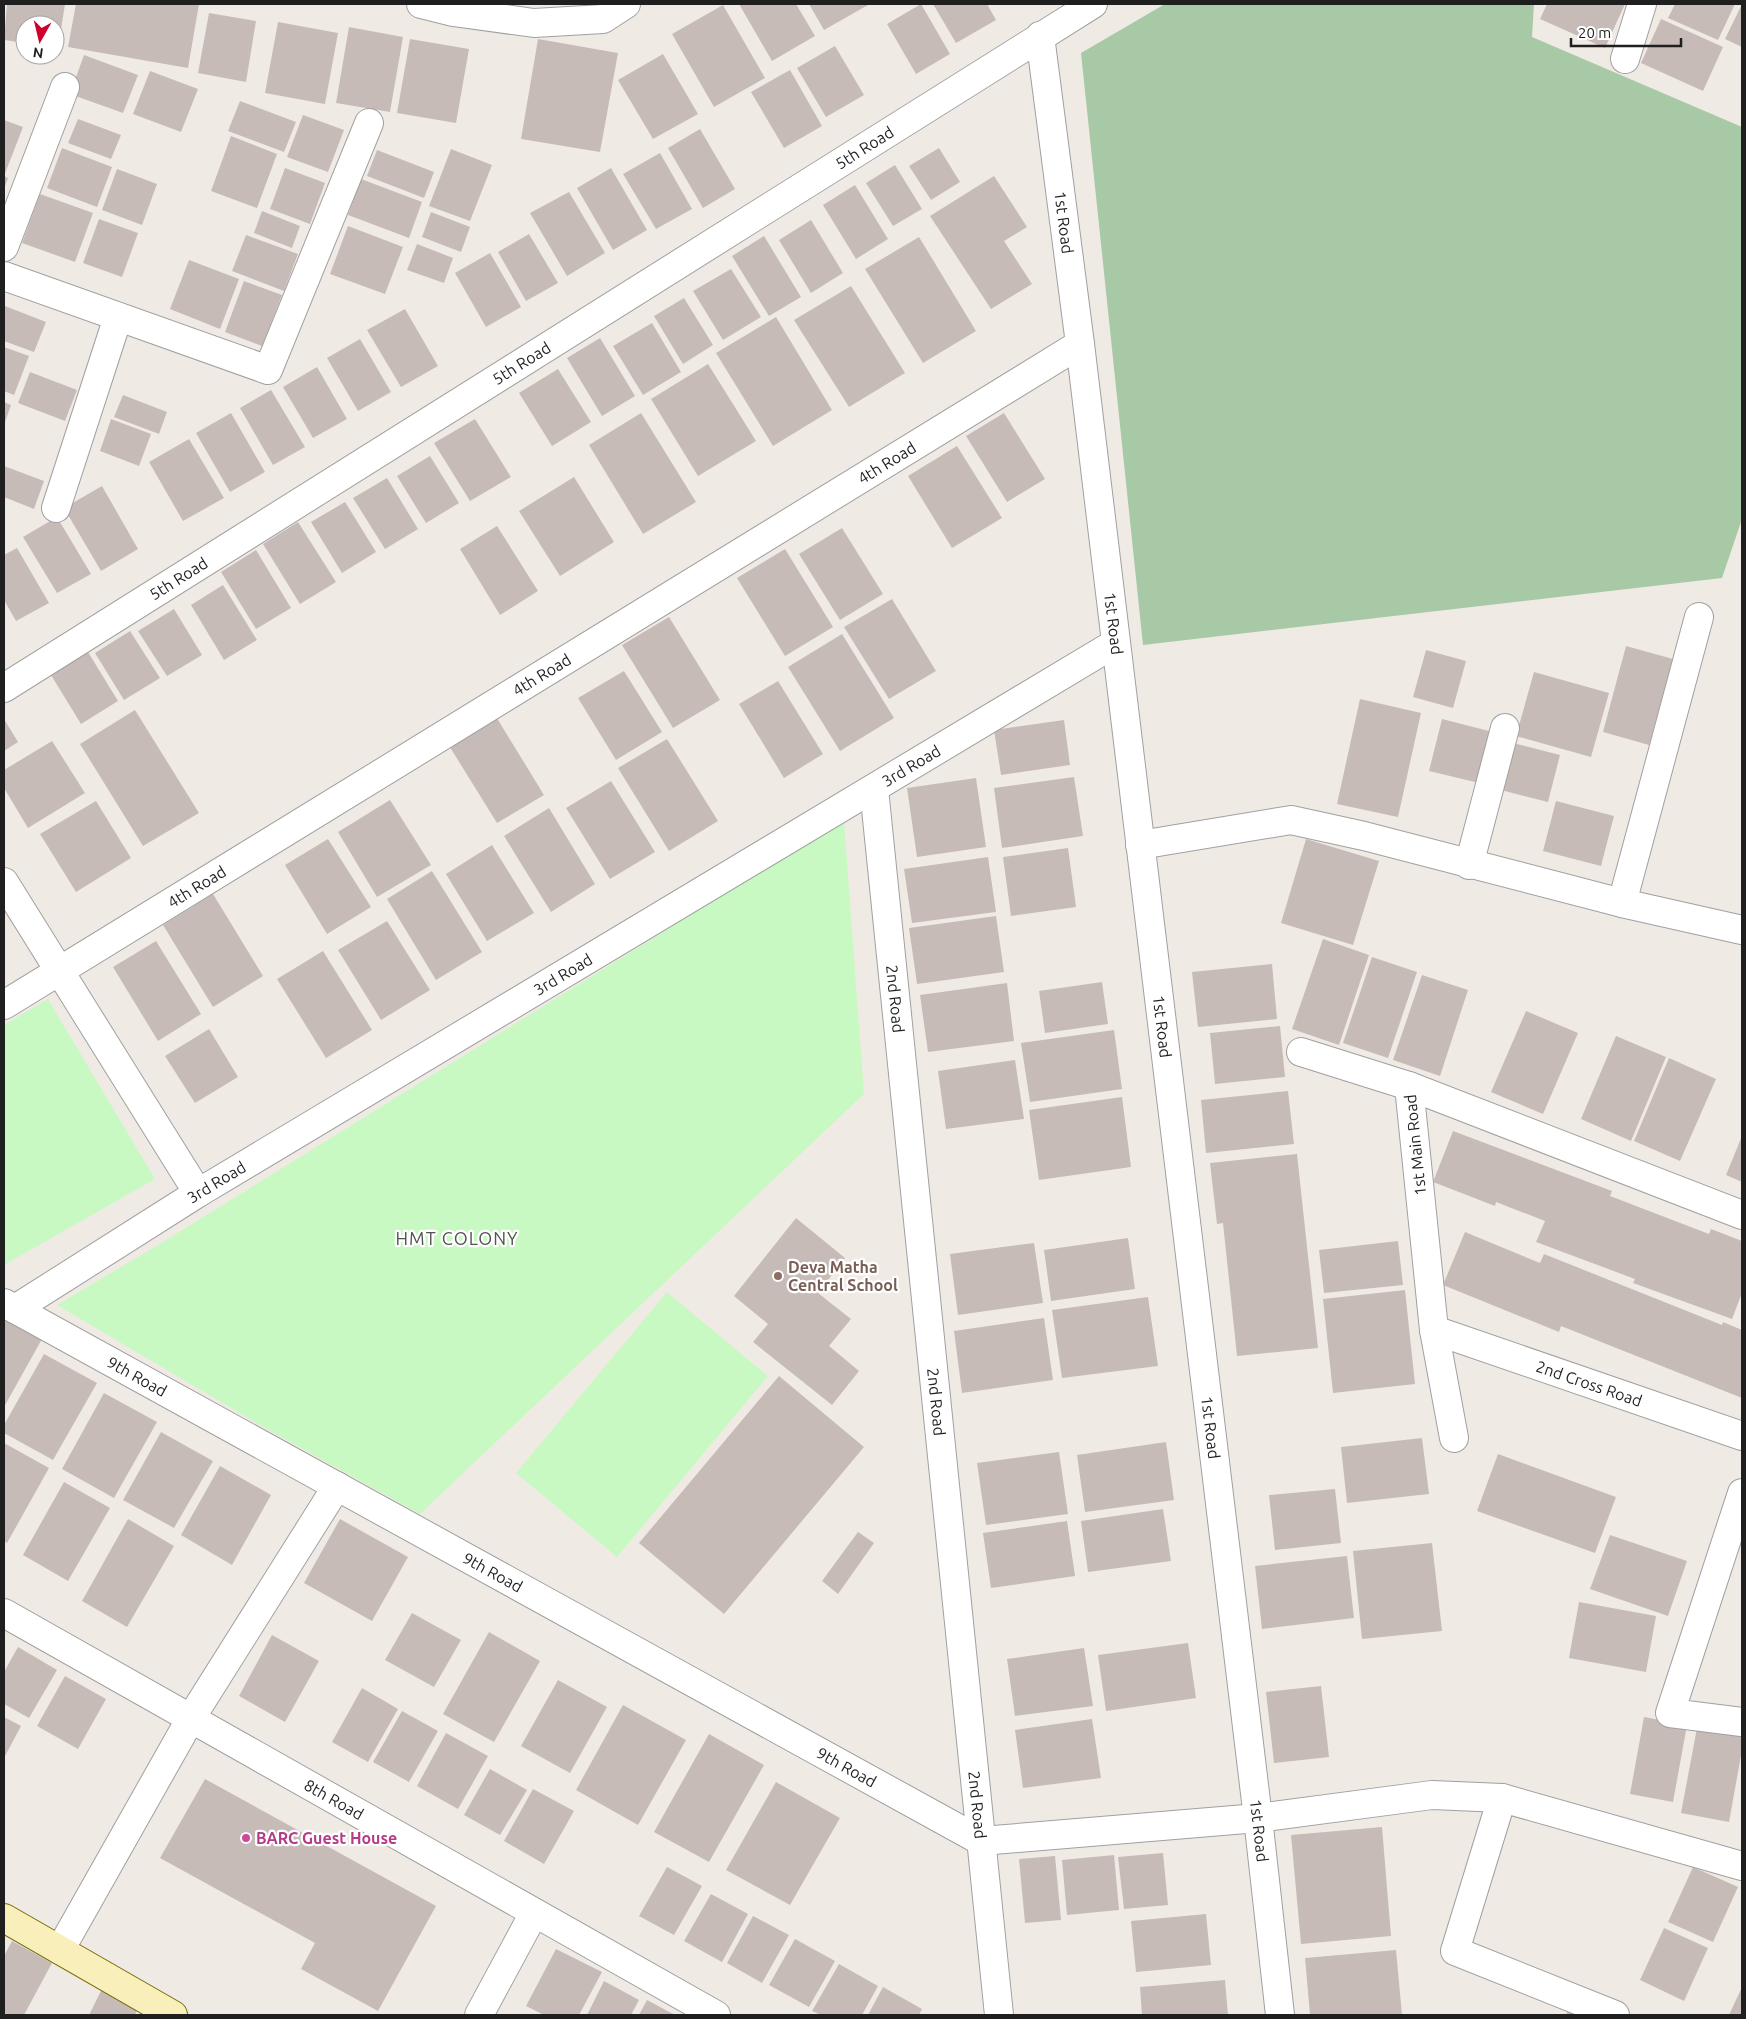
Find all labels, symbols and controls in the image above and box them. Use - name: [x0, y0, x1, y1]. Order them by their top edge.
- north arrow: [15, 15, 65, 65]
- scale bar: [1571, 15, 1681, 47]
- text: 20 m: [1578, 24, 1611, 41]
- text: N: [32, 44, 44, 62]
- street label: 5th Road: [832, 123, 897, 173]
- street label: 1st Road: [1051, 190, 1077, 255]
- street label: 5th Road: [489, 338, 554, 388]
- street label: 4th Road: [854, 438, 919, 487]
- street label: 5th Road: [146, 554, 211, 603]
- street label: 1st Road: [1101, 591, 1126, 656]
- street label: 4th Road: [509, 650, 574, 699]
- street label: 3rd Road: [879, 741, 944, 790]
- street label: 4th Road: [164, 862, 229, 911]
- street label: 3rd Road: [530, 950, 595, 999]
- street label: 2nd Road: [883, 964, 908, 1034]
- street label: 1st Road: [1150, 994, 1175, 1059]
- street label: 1st Main Road: [1401, 1094, 1429, 1196]
- street label: 3rd Road: [184, 1158, 249, 1207]
- district label: HMT COLONY: [396, 1228, 518, 1248]
- place label: Deva Matha Central School: [788, 1258, 898, 1294]
- marker: Deva Matha Central School: [772, 1270, 784, 1282]
- street label: 9th Road: [104, 1353, 170, 1400]
- street label: 2nd Cross Road: [1534, 1357, 1644, 1410]
- street label: 2nd Road: [924, 1367, 949, 1437]
- street label: 1st Road: [1198, 1395, 1224, 1460]
- street label: 9th Road: [460, 1549, 526, 1596]
- street label: 9th Road: [814, 1743, 880, 1791]
- street label: 2nd Road: [965, 1770, 990, 1840]
- street label: 8th Road: [301, 1776, 367, 1823]
- street label: 1st Road: [1247, 1798, 1272, 1863]
- place label: BARC Guest House: [256, 1829, 397, 1847]
- marker: BARC Guest House: [240, 1832, 252, 1844]

